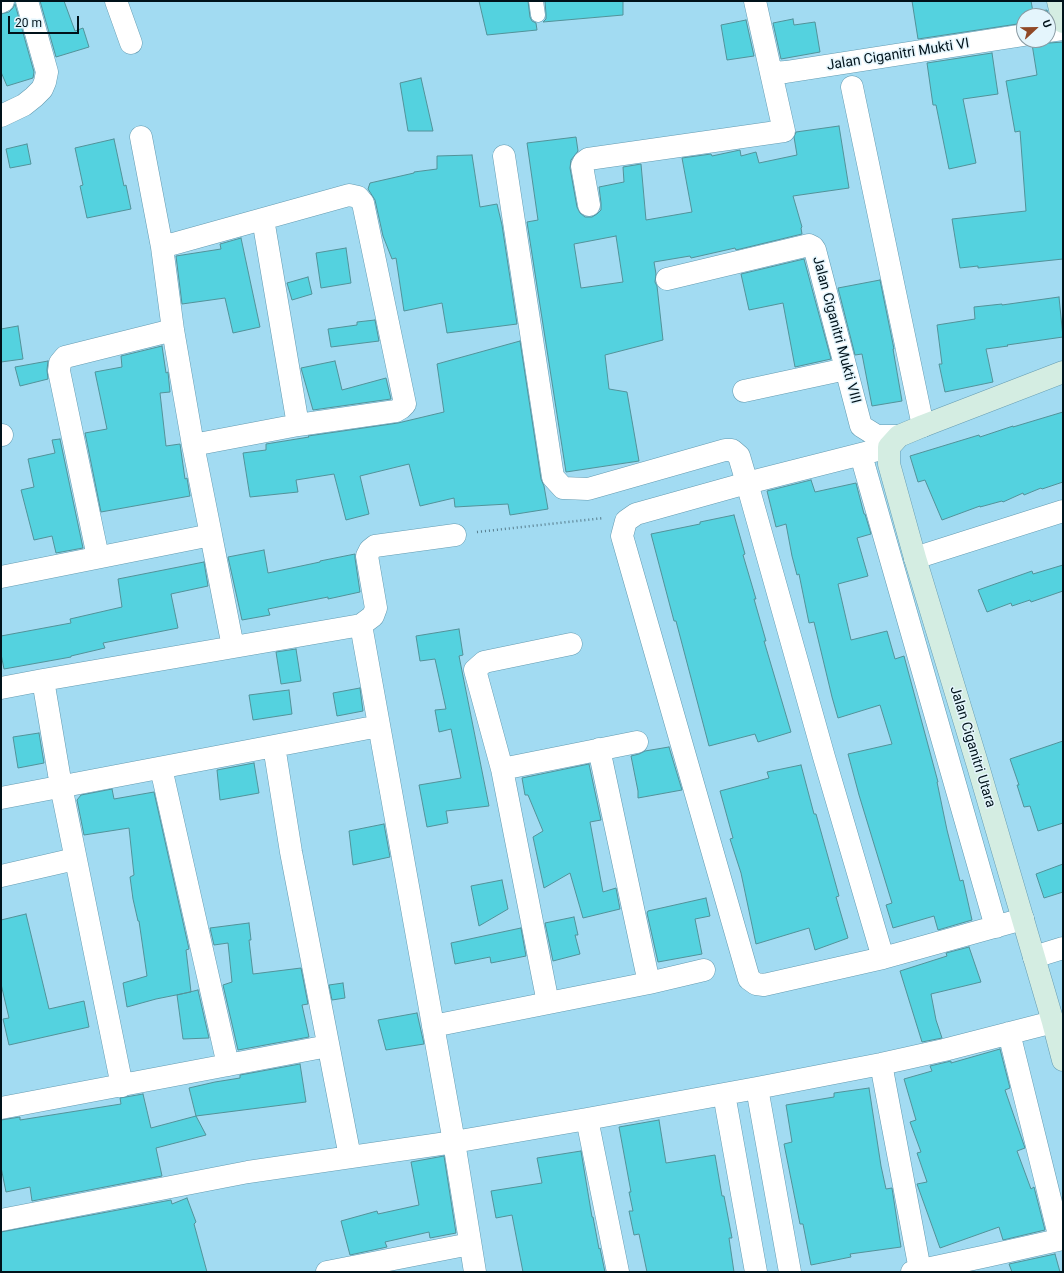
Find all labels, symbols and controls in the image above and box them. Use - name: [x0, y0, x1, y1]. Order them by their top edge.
- scale bar: [10, 8, 81, 34]
- north arrow: [1016, 8, 1056, 48]
- text: 20 m: [15, 16, 42, 30]
- text: U: [1039, 18, 1054, 29]
- street label: Jalan Ciganitri Mukti VI: [826, 35, 970, 75]
- street label: Jalan Ciganitri Mukti VIII: [808, 255, 864, 405]
- street label: Jalan Ciganitri Utara: [946, 684, 998, 810]

